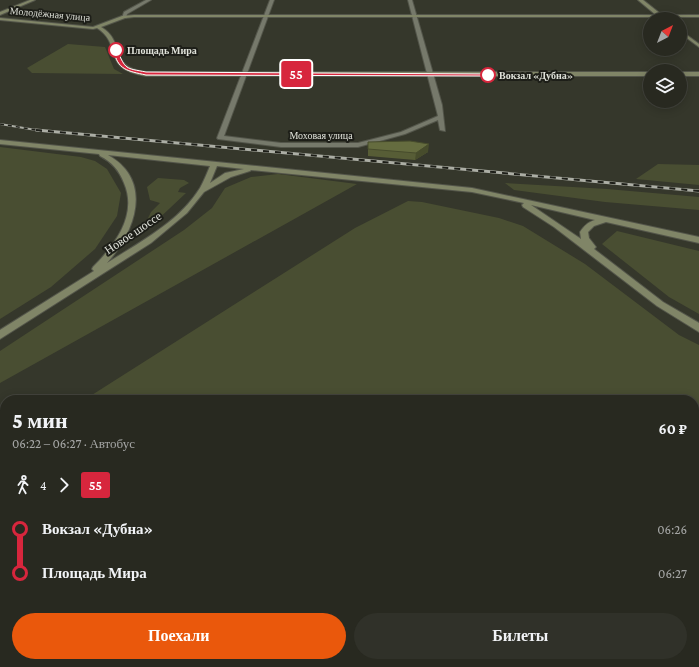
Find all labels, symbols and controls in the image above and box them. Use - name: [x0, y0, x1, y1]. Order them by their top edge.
- street label: Молодёжная улица: [9, 5, 91, 23]
- north arrow: [643, 12, 687, 56]
- map controls: [643, 12, 687, 108]
- marker: Площадь Мира: [108, 42, 124, 58]
- place label: Площадь Мира: [127, 45, 197, 56]
- line badge: 55: [278, 61, 314, 87]
- button: layers: [643, 64, 687, 108]
- text: 55: [289, 66, 303, 82]
- marker: Вокзал «Дубна»: [480, 67, 496, 83]
- place label: Вокзал «Дубна»: [499, 70, 573, 81]
- street label: Моховая улица: [289, 130, 353, 141]
- street label: Новое шоссе: [102, 209, 164, 257]
- text: 5 мин: [12, 408, 68, 433]
- text: 60 ₽: [658, 421, 687, 437]
- text: 06:22 – 06:27 · Автобус: [12, 436, 135, 451]
- icon: walk: [12, 474, 34, 496]
- icon: forward: [53, 474, 75, 496]
- text: 55: [89, 477, 102, 493]
- text: 4: [40, 478, 47, 493]
- text: Вокзал «Дубна»: [42, 521, 153, 537]
- text: 06:26: [657, 522, 687, 537]
- text: Площадь Мира: [42, 565, 147, 581]
- text: 06:27: [658, 566, 687, 581]
- button: Поехали: [12, 613, 346, 659]
- button: Билеты: [354, 613, 687, 659]

